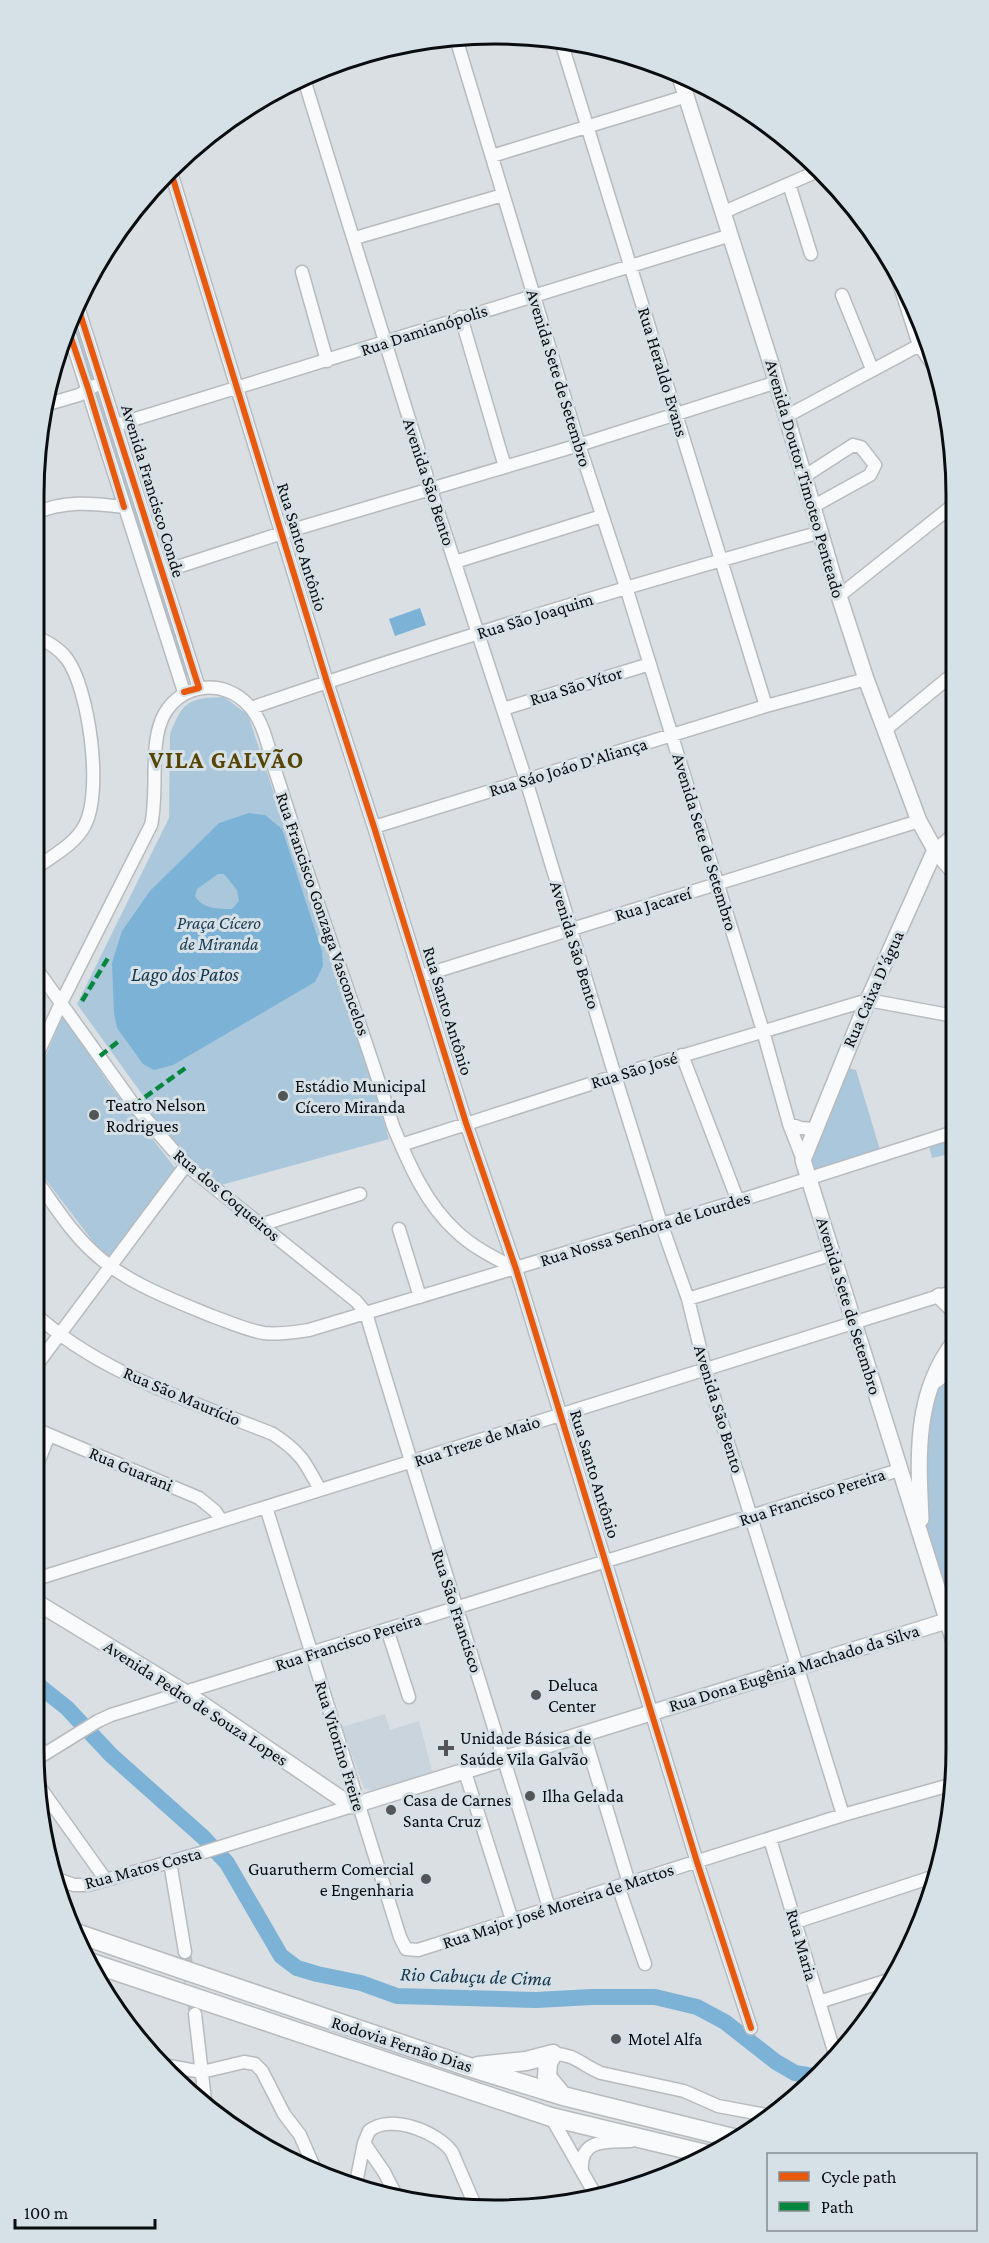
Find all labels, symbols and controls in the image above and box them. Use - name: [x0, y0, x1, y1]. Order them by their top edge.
- street label: Avenida Sete de Setembro: [522, 287, 596, 469]
- street label: Rua Damianópolis: [358, 300, 490, 360]
- street label: Rua Heraldo Evans: [634, 305, 692, 439]
- street label: Avenida Doutor Timoteo Penteado: [761, 357, 849, 601]
- street label: Avenida Francisco Conde: [117, 402, 189, 580]
- street label: Avenida São Bento: [399, 416, 459, 548]
- street label: Rua Santo Antônio: [273, 480, 331, 614]
- street label: Rua São Joaquim: [474, 589, 596, 643]
- street label: Rua São Vítor: [527, 662, 625, 710]
- street label: Rua Sáo Joáo D'Aliança: [486, 733, 650, 801]
- district label: VILA GALVÃO: [148, 746, 305, 773]
- street label: Avenida Sete de Setembro: [668, 751, 742, 933]
- street label: Rua Francisco Gonzaga Vasconcelos: [272, 790, 374, 1038]
- street label: Avenida São Bento: [546, 879, 604, 1011]
- street label: Rua Jacareí: [612, 882, 695, 925]
- park label: Praça Cícero de Miranda: [177, 913, 261, 954]
- street label: Rua Caixa D'água: [838, 928, 908, 1050]
- street label: Rua Santo Antônio: [419, 944, 477, 1078]
- water label: Lago dos Patos: [131, 963, 240, 986]
- street label: Rua São José: [588, 1047, 680, 1093]
- place label: Estádio Municipal Cícero Miranda: [295, 1076, 426, 1117]
- marker: Estádio Municipal Cícero Miranda: [276, 1089, 290, 1103]
- place label: Teatro Nelson Rodrigues: [106, 1095, 206, 1136]
- marker: Teatro Nelson Rodrigues: [87, 1108, 101, 1122]
- street label: Rua dos Coqueiros: [170, 1145, 284, 1245]
- street label: Rua Nossa Senhora de Lourdes: [538, 1187, 752, 1271]
- street label: Avenida Sete de Setembro: [812, 1215, 886, 1397]
- street label: Avenida São Bento: [690, 1343, 748, 1475]
- street label: Rua São Maurício: [121, 1362, 244, 1430]
- street label: Rua Santo Antônio: [566, 1407, 624, 1541]
- street label: Rua Treze de Maio: [411, 1411, 543, 1471]
- street label: Rua Guarani: [86, 1442, 176, 1496]
- street label: Rua Francisco Pereira: [736, 1464, 888, 1530]
- street label: Rua São Francisco: [428, 1547, 486, 1675]
- street label: Rua Francisco Pereira: [272, 1609, 424, 1675]
- street label: Rua Dona Eugênia Machado da Silva: [666, 1620, 922, 1716]
- street label: Avenida Pedro de Souza Lopes: [100, 1636, 292, 1770]
- place label: Deluca Center: [548, 1675, 598, 1716]
- street label: Rua Vitorino Freire: [311, 1679, 369, 1813]
- marker: Deluca Center: [529, 1688, 543, 1702]
- place label: Unidade Básica de Saúde Vila Galvão: [460, 1728, 591, 1769]
- marker: Unidade Básica de Saúde Vila Galvão: [437, 1739, 455, 1757]
- place label: Ilha Gelada: [542, 1786, 624, 1806]
- marker: Ilha Gelada: [523, 1789, 537, 1803]
- place label: Casa de Carnes Santa Cruz: [403, 1790, 511, 1831]
- marker: Casa de Carnes Santa Cruz: [384, 1803, 398, 1817]
- street label: Rua Matos Costa: [82, 1843, 204, 1893]
- place label: Guarutherm Comercial e Engenharia: [248, 1859, 414, 1900]
- street label: Rua Major José Moreira de Mattos: [440, 1859, 676, 1954]
- marker: Guarutherm Comercial e Engenharia: [419, 1872, 433, 1886]
- street label: Rua Maria: [782, 1907, 822, 1983]
- water label: Rio Cabuçu de Cima: [400, 1962, 552, 1991]
- street label: Rodovia Fernão Dias: [329, 2012, 475, 2076]
- place label: Motel Alfa: [628, 2029, 702, 2049]
- marker: Motel Alfa: [609, 2032, 623, 2046]
- legend: [767, 2153, 977, 2231]
- text: Cycle path: [821, 2167, 897, 2187]
- scale bar: [15, 2192, 154, 2230]
- text: Path: [821, 2197, 854, 2217]
- text: 100 m: [24, 2203, 69, 2223]

